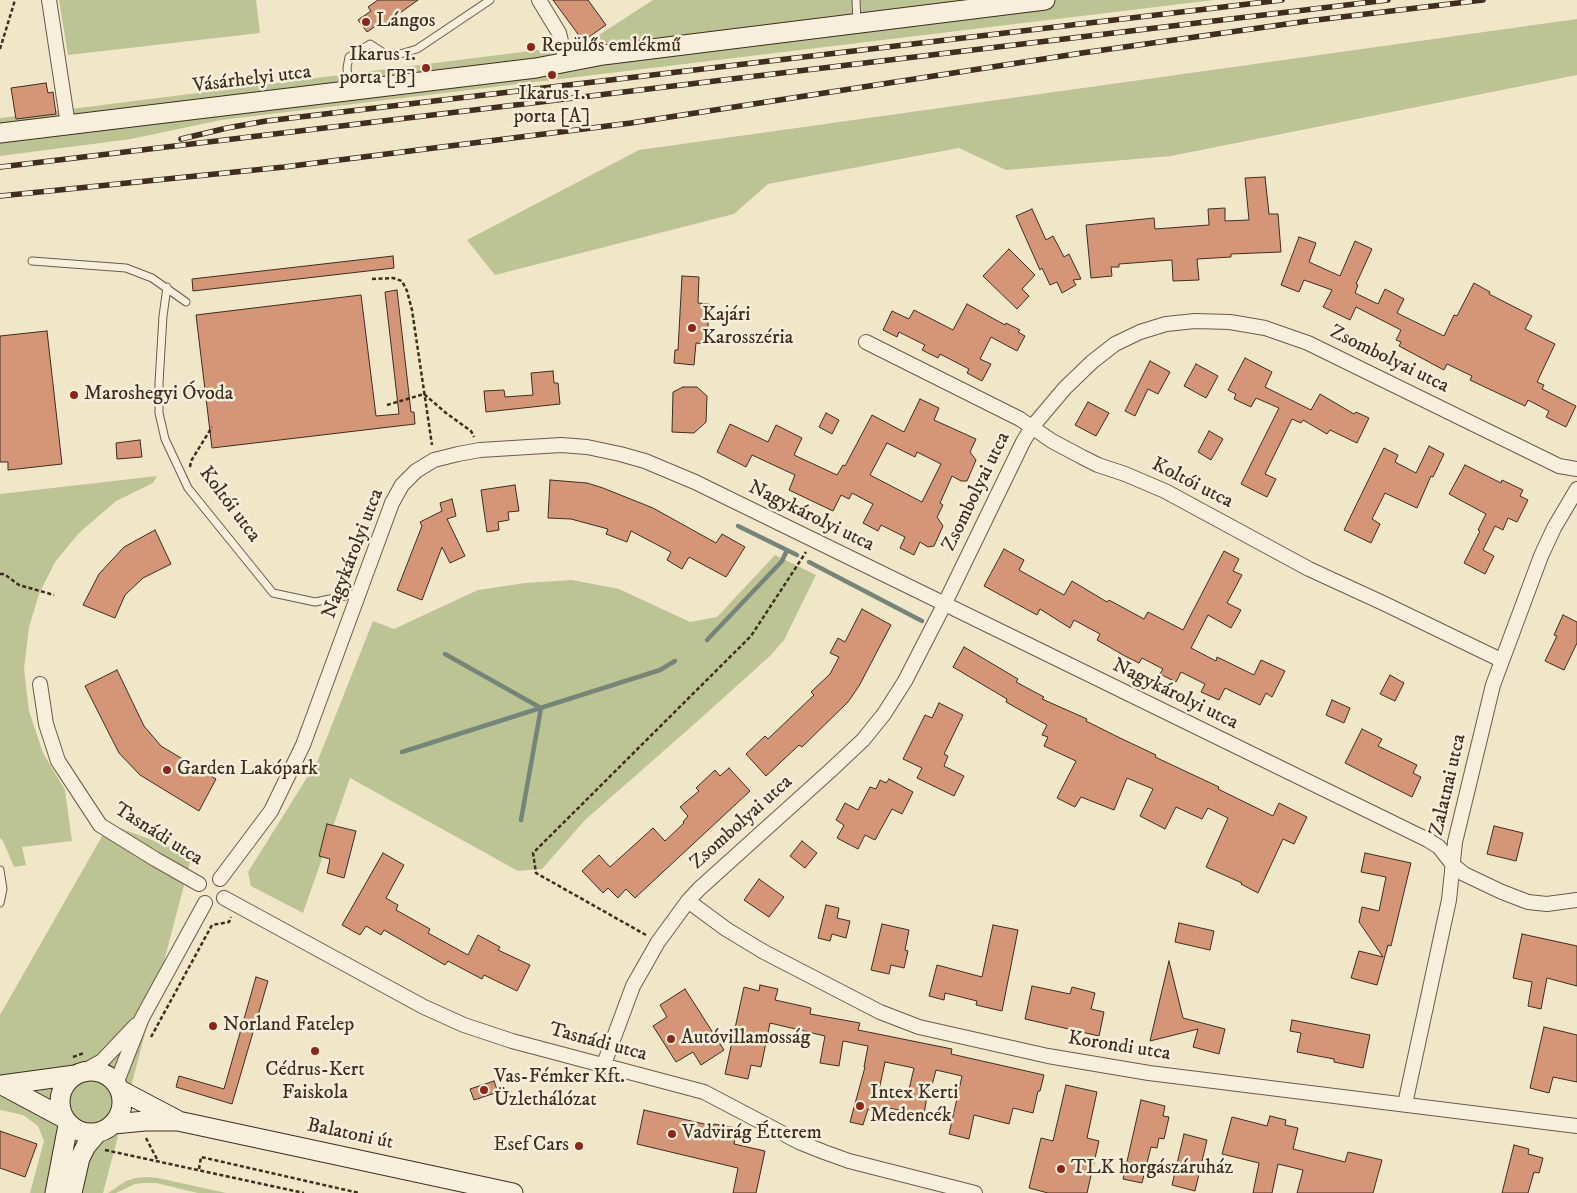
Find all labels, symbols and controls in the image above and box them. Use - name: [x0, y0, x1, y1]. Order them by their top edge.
- place label: Lángos: [376, 10, 436, 34]
- marker: Lángos: [360, 16, 372, 28]
- place label: Repülős emlékmű: [541, 35, 681, 59]
- marker: Repülős emlékmű: [525, 41, 537, 53]
- place label: Ikarus 1. porta [B]: [339, 44, 416, 91]
- street label: Vásárhelyi utca: [191, 61, 313, 99]
- marker: Ikarus 1. porta [B]: [420, 62, 432, 74]
- marker: Ikarus 1. porta [A]: [546, 69, 558, 81]
- place label: Ikarus 1. porta [A]: [514, 83, 590, 130]
- place label: Kajári Karosszéria: [702, 304, 793, 351]
- street label: Zsombolyai utca: [1325, 321, 1453, 399]
- marker: Kajári Karosszéria: [686, 322, 698, 334]
- place label: Maroshegyi Óvoda: [84, 383, 233, 407]
- marker: Maroshegyi Óvoda: [68, 389, 80, 401]
- street label: Zsombolyai utca: [938, 428, 1016, 556]
- street label: Koltói utca: [1147, 453, 1237, 515]
- street label: Koltói utca: [193, 463, 265, 547]
- street label: Nagykárolyi utca: [744, 476, 878, 558]
- street label: Nagykárolyi utca: [318, 486, 390, 622]
- street label: Nagykárolyi utca: [1108, 654, 1242, 736]
- street label: Zalatnai utca: [1426, 732, 1472, 838]
- place label: Garden Lakópark: [177, 758, 318, 782]
- marker: Garden Lakópark: [161, 764, 173, 776]
- street label: Zsombolyai utca: [686, 771, 798, 875]
- street label: Tasnádi utca: [109, 798, 207, 872]
- place label: Norland Fatelep: [223, 1014, 354, 1038]
- street label: Tasnádi utca: [547, 1018, 649, 1068]
- marker: Norland Fatelep: [207, 1020, 219, 1032]
- place label: Autóvillamosság: [681, 1027, 810, 1051]
- street label: Korondi utca: [1066, 1027, 1172, 1067]
- marker: Autóvillamosság: [665, 1033, 677, 1045]
- marker: Cédrus-Kert Faiskola: [309, 1045, 321, 1057]
- place label: Cédrus-Kert Faiskola: [265, 1059, 365, 1106]
- place label: Vas-Fémker Kft. Üzlethálózat: [494, 1066, 625, 1113]
- place label: Intex Kerti Medencék: [870, 1082, 959, 1129]
- marker: Vas-Fémker Kft. Üzlethálózat: [478, 1084, 490, 1096]
- marker: Intex Kerti Medencék: [854, 1100, 866, 1112]
- street label: Balatoni út: [305, 1114, 395, 1156]
- place label: Vadvirág Étterem: [682, 1122, 822, 1146]
- marker: Vadvirág Étterem: [666, 1128, 678, 1140]
- place label: Esef Cars: [493, 1134, 569, 1158]
- marker: Esef Cars: [573, 1140, 585, 1152]
- place label: TLK horgászáruház: [1071, 1157, 1233, 1181]
- marker: TLK horgászáruház: [1055, 1163, 1067, 1175]

